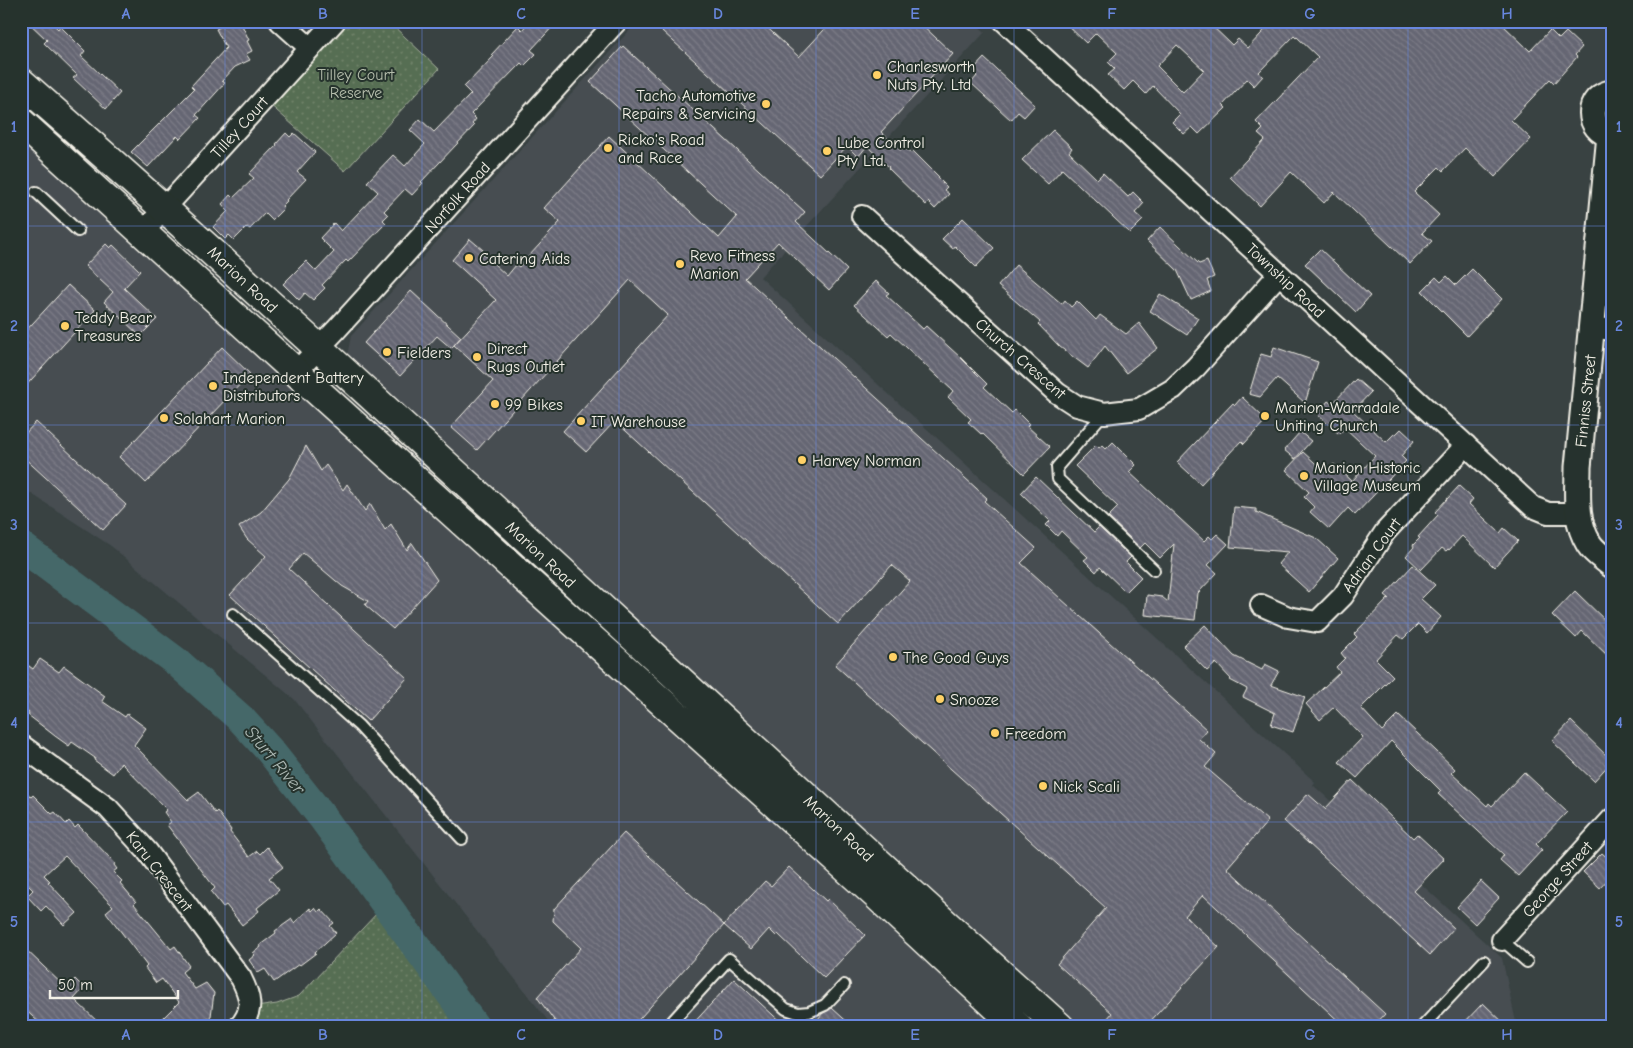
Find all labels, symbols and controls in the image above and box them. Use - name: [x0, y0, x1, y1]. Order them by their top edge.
- text: A: [122, 5, 131, 23]
- text: B: [318, 5, 328, 23]
- text: C: [516, 5, 526, 23]
- text: D: [713, 5, 723, 23]
- text: E: [910, 5, 920, 23]
- text: F: [1107, 5, 1117, 23]
- text: G: [1304, 5, 1316, 23]
- text: H: [1501, 5, 1513, 23]
- place label: Charlesworth Nuts Pty. Ltd: [887, 58, 975, 94]
- park label: Tilley Court Reserve: [318, 66, 395, 102]
- marker: Charlesworth Nuts Pty. Ltd: [871, 69, 883, 81]
- place label: Tacho Automotive Repairs & Servicing: [622, 87, 756, 123]
- street label: Tilley Court: [207, 93, 272, 162]
- marker: Tacho Automotive Repairs & Servicing: [760, 98, 772, 110]
- text: 1: [11, 118, 17, 136]
- text: 1: [1616, 118, 1622, 136]
- place label: Ricko's Road and Race: [618, 131, 704, 167]
- place label: Lube Control Pty Ltd.: [837, 134, 925, 170]
- marker: Ricko's Road and Race: [602, 142, 614, 154]
- marker: Lube Control Pty Ltd.: [821, 145, 833, 157]
- street label: Norfolk Road: [421, 159, 494, 237]
- street label: Township Road: [1242, 240, 1328, 322]
- street label: Marion Road: [204, 243, 281, 317]
- place label: Revo Fitness Marion: [690, 247, 775, 283]
- place label: Catering Aids: [479, 250, 570, 268]
- marker: Catering Aids: [463, 252, 475, 264]
- marker: Revo Fitness Marion: [674, 258, 686, 270]
- place label: Teddy Bear Treasures: [75, 309, 153, 345]
- street label: Church Crescent: [972, 315, 1069, 403]
- text: 2: [10, 317, 18, 335]
- text: 2: [1615, 317, 1623, 335]
- marker: Teddy Bear Treasures: [59, 320, 71, 332]
- place label: Direct Rugs Outlet: [487, 340, 565, 376]
- place label: Fielders: [397, 344, 451, 362]
- marker: Fielders: [381, 346, 393, 358]
- marker: Direct Rugs Outlet: [471, 351, 483, 363]
- street label: Finniss Street: [1572, 354, 1600, 448]
- place label: Independent Battery Distributors: [223, 369, 364, 405]
- marker: Independent Battery Distributors: [207, 380, 219, 392]
- place label: 99 Bikes: [505, 396, 563, 414]
- marker: 99 Bikes: [489, 398, 501, 410]
- place label: Marion-Warradale Uniting Church: [1275, 399, 1400, 435]
- place label: Solahart Marion: [174, 410, 285, 428]
- marker: Marion-Warradale Uniting Church: [1259, 410, 1271, 422]
- marker: Solahart Marion: [158, 412, 170, 424]
- place label: IT Warehouse: [591, 413, 686, 431]
- marker: IT Warehouse: [575, 415, 587, 427]
- place label: Harvey Norman: [812, 452, 921, 470]
- marker: Harvey Norman: [796, 454, 808, 466]
- place label: Marion Historic Village Museum: [1314, 459, 1421, 495]
- marker: Marion Historic Village Museum: [1298, 470, 1310, 482]
- street label: Adrian Court: [1339, 515, 1405, 596]
- text: 3: [10, 516, 18, 534]
- text: 3: [1615, 516, 1623, 534]
- street label: Marion Road: [502, 518, 579, 592]
- place label: The Good Guys: [903, 649, 1009, 667]
- marker: The Good Guys: [887, 651, 899, 663]
- place label: Snooze: [950, 691, 999, 709]
- marker: Snooze: [934, 693, 946, 705]
- text: 4: [10, 714, 18, 732]
- text: 4: [1615, 714, 1623, 732]
- water label: Sturt River: [240, 722, 310, 799]
- place label: Freedom: [1005, 725, 1067, 743]
- marker: Freedom: [989, 727, 1001, 739]
- place label: Nick Scali: [1053, 778, 1120, 796]
- marker: Nick Scali: [1037, 780, 1049, 792]
- street label: Marion Road: [800, 792, 877, 866]
- street label: Karu Crescent: [122, 828, 196, 916]
- street label: George Street: [1519, 838, 1597, 921]
- text: 5: [10, 913, 18, 931]
- text: 5: [1615, 913, 1623, 931]
- scale bar: [50, 968, 178, 1000]
- text: 50 m: [58, 976, 93, 994]
- text: A: [122, 1026, 131, 1044]
- text: B: [318, 1026, 328, 1044]
- text: C: [516, 1026, 526, 1044]
- text: D: [713, 1026, 723, 1044]
- text: E: [910, 1026, 920, 1044]
- text: F: [1107, 1026, 1117, 1044]
- text: G: [1304, 1026, 1316, 1044]
- text: H: [1501, 1026, 1513, 1044]

